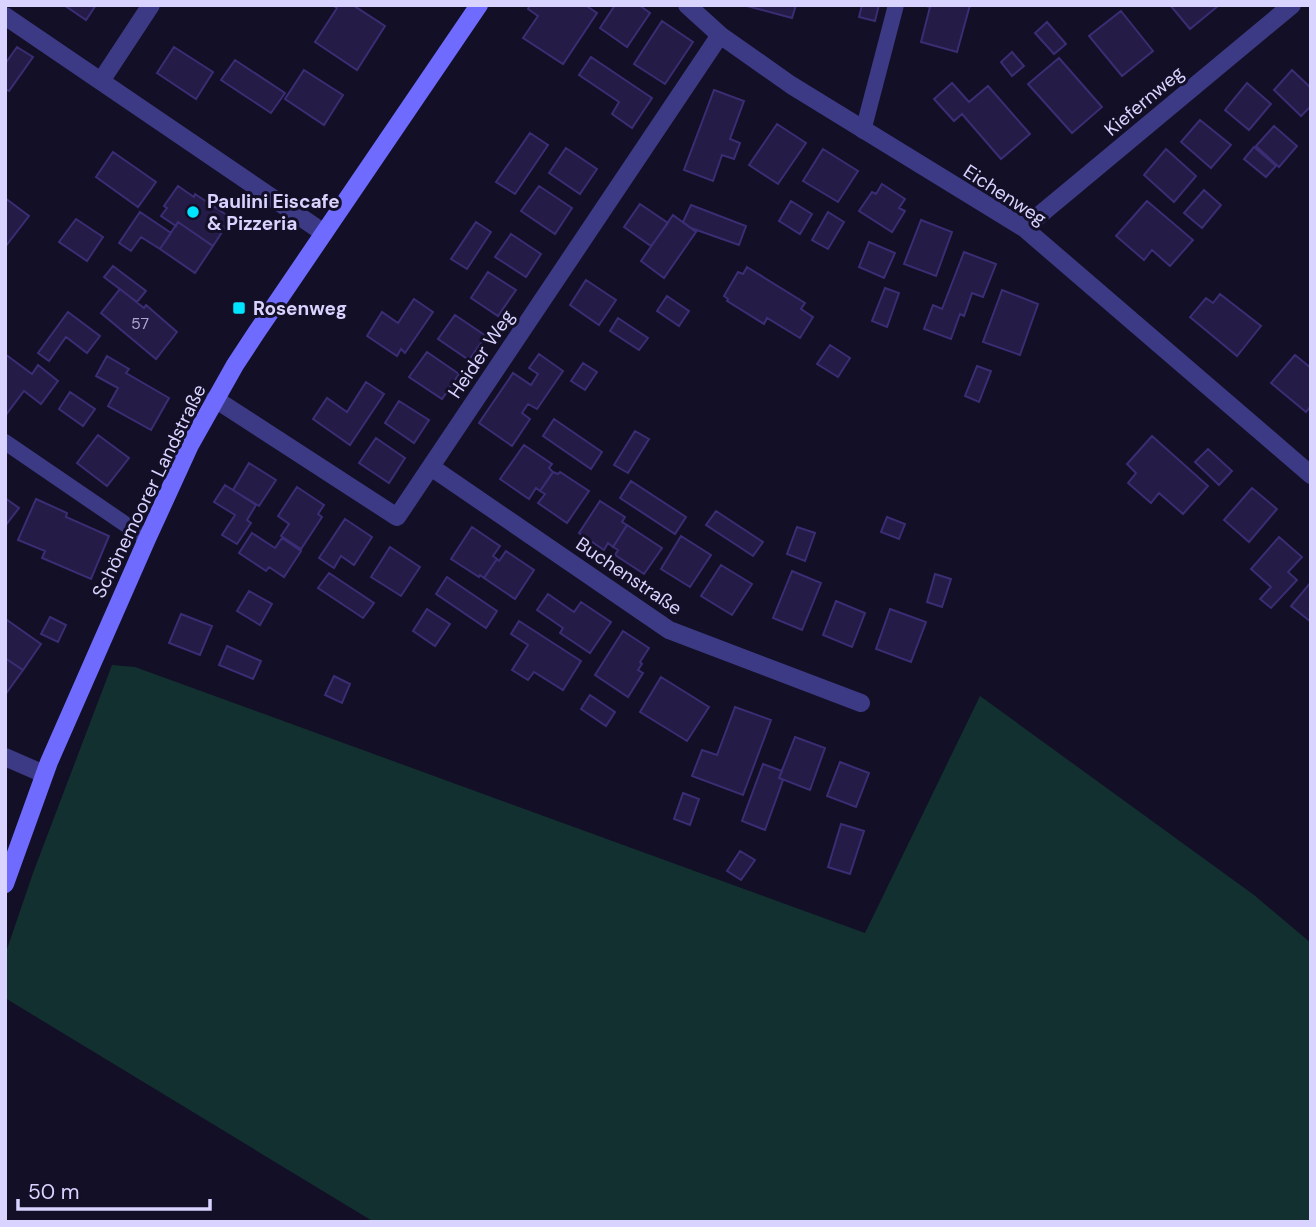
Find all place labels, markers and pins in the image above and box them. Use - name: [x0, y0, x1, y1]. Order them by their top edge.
- place label: Paulini Eiscafe & Pizzeria: [207, 189, 340, 236]
- marker: Paulini Eiscafe & Pizzeria: [185, 204, 201, 220]
- place label: Rosenweg: [253, 296, 347, 321]
- marker: Rosenweg: [231, 300, 247, 316]

